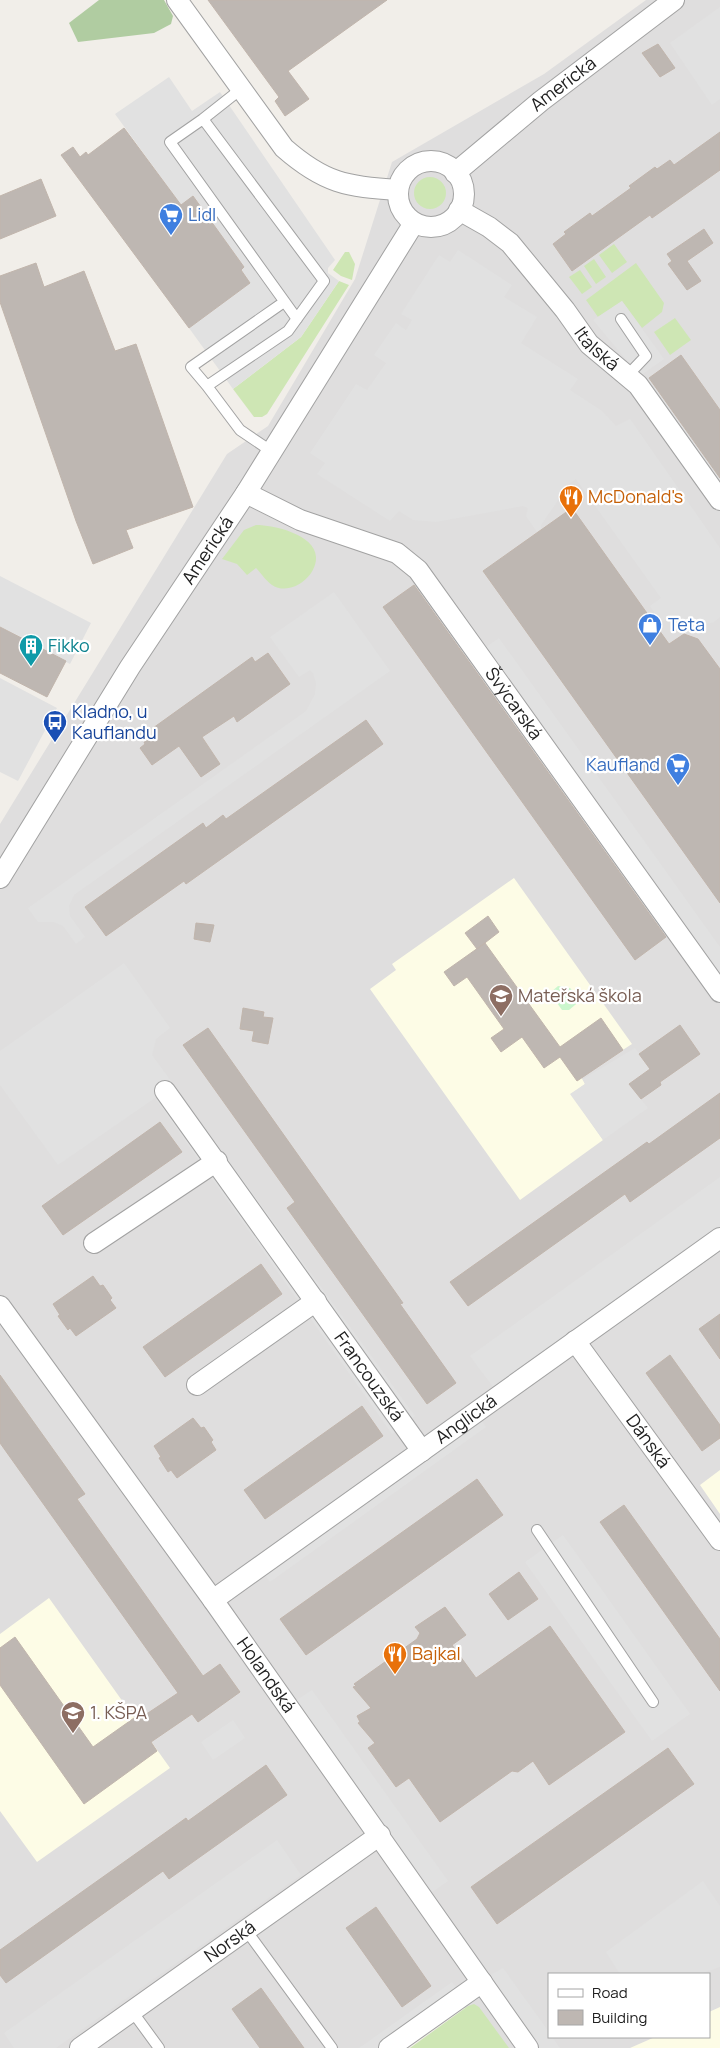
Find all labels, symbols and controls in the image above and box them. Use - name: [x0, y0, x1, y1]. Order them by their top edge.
- street label: Americká: [525, 51, 600, 116]
- supermarket icon: Lidl: [158, 202, 184, 236]
- place label: Lidl: [188, 202, 216, 226]
- street label: Italská: [570, 322, 625, 375]
- restaurant icon: McDonald's: [558, 484, 584, 518]
- place label: McDonald's: [588, 484, 683, 508]
- street label: Americká: [176, 511, 238, 588]
- shop icon: Teta: [637, 612, 663, 646]
- place label: Teta: [668, 612, 705, 636]
- building icon: Fikko: [18, 633, 44, 667]
- place label: Fikko: [48, 633, 90, 657]
- street label: Švýcarská: [480, 662, 548, 744]
- place label: Kladno, u Kauflandu: [72, 699, 157, 744]
- bus stop icon: Kladno, u Kauflandu: [42, 709, 68, 743]
- place label: Kaufland: [586, 752, 660, 776]
- supermarket icon: Kaufland: [665, 752, 691, 786]
- school or university icon: Mateřská škola: [488, 983, 514, 1017]
- place label: Mateřská škola: [518, 983, 642, 1007]
- street label: Francouzská: [330, 1326, 410, 1426]
- street label: Anglická: [430, 1388, 501, 1449]
- street label: Dánská: [621, 1409, 677, 1472]
- street label: Holandská: [232, 1632, 302, 1717]
- restaurant icon: Bajkal: [382, 1641, 408, 1675]
- place label: Bajkal: [412, 1641, 461, 1665]
- school or university icon: 1. KŠPA: [60, 1700, 86, 1734]
- place label: 1. KŠPA: [90, 1700, 148, 1724]
- street label: Norská: [199, 1914, 260, 1967]
- legend: [548, 1973, 710, 2038]
- text: Road: [592, 1982, 628, 2003]
- text: Building: [592, 2007, 647, 2028]

